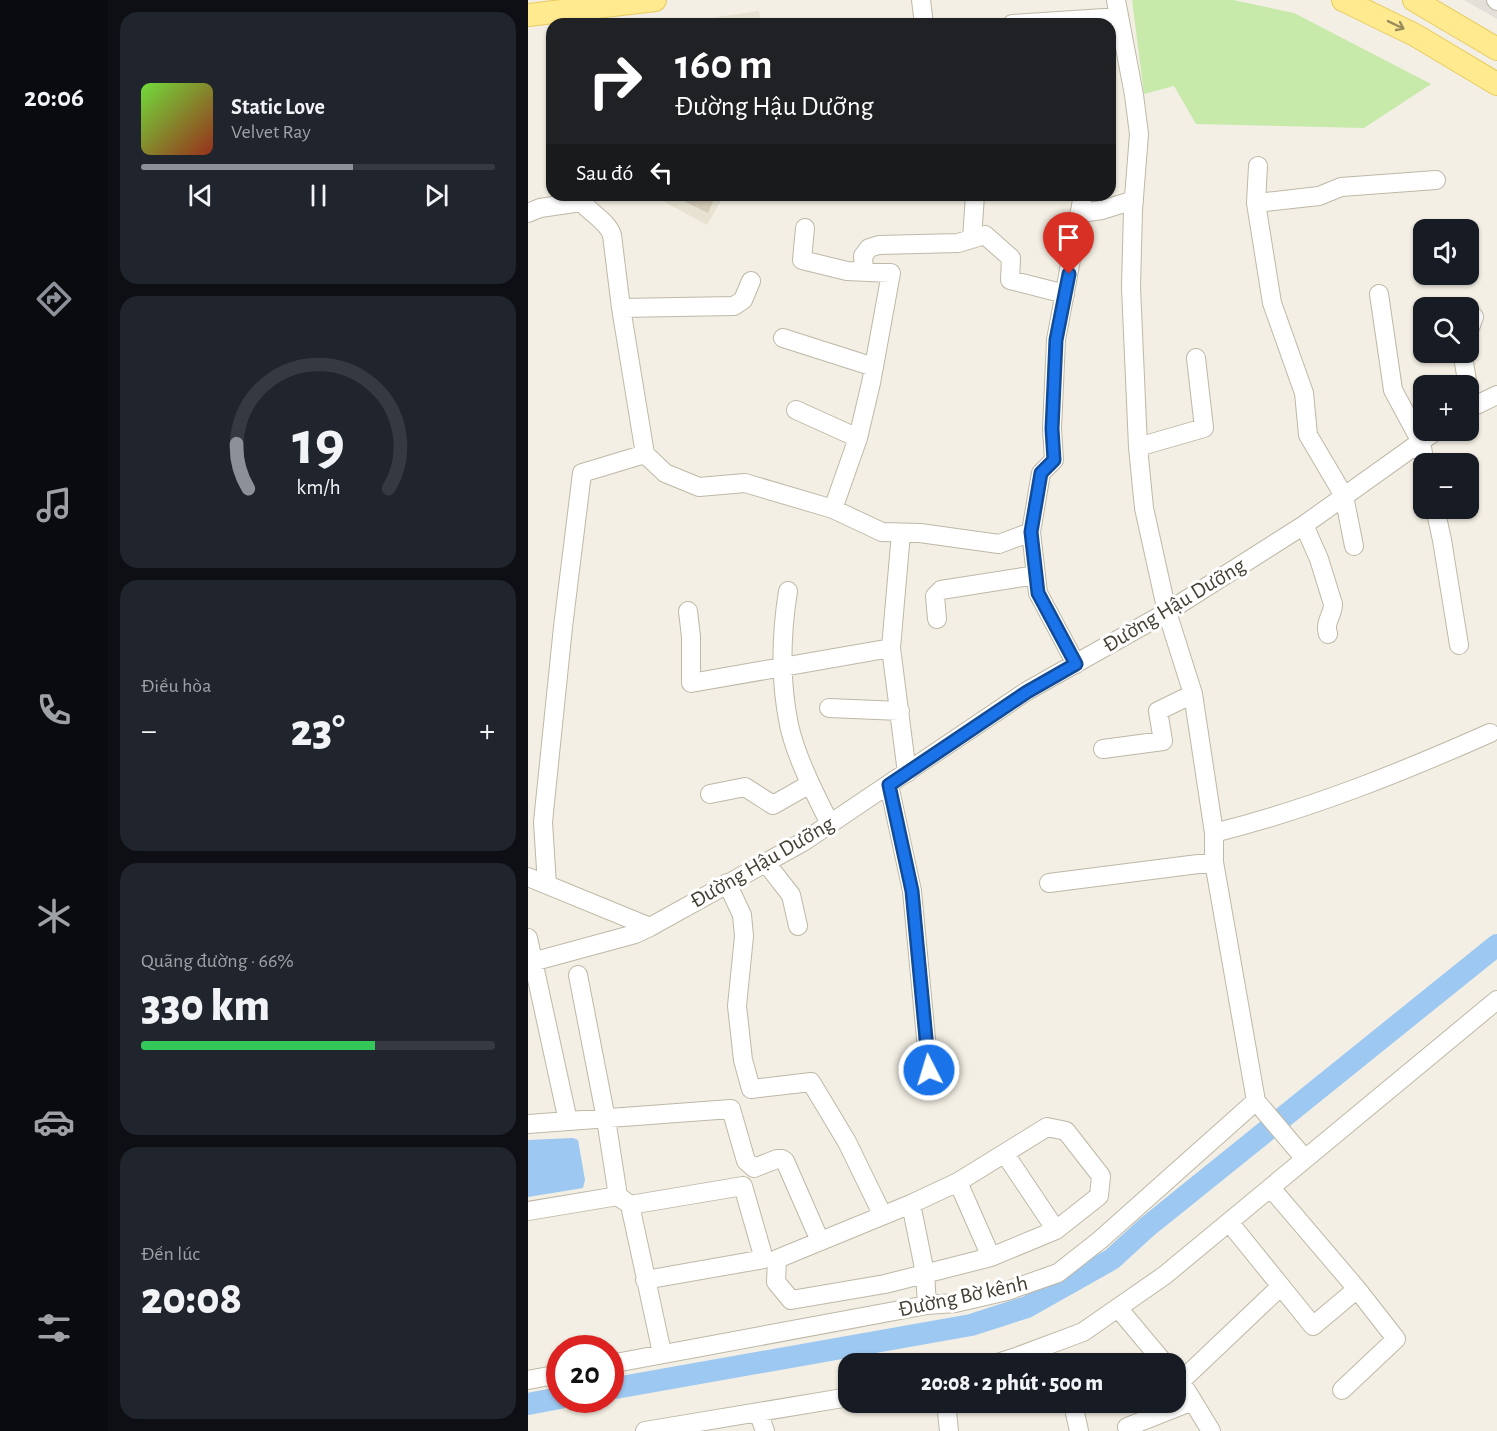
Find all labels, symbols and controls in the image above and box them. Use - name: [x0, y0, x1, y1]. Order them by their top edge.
- one-way arrow: [1386, 20, 1404, 32]
- icon: right: [576, 42, 654, 120]
- text: 160 m: [675, 44, 773, 86]
- text: 20:06: [24, 84, 84, 111]
- text: Đường Hậu Dưỡng: [675, 93, 874, 120]
- text: Static Love: [231, 96, 325, 118]
- text: Velvet Ray: [231, 122, 311, 142]
- icon: left: [645, 156, 678, 189]
- text: Sau đó: [576, 162, 633, 184]
- icon: previous: [184, 179, 217, 212]
- icon: pause: [302, 179, 335, 212]
- icon: next: [420, 179, 453, 212]
- pin: [1043, 212, 1094, 274]
- map controls: [1413, 219, 1479, 519]
- button: sound: [1413, 219, 1479, 285]
- icon: arrive: [1052, 221, 1085, 254]
- icon: directions: [33, 278, 75, 320]
- button: search: [1413, 297, 1479, 363]
- button: +: [1413, 375, 1479, 441]
- text: 19: [292, 413, 344, 475]
- button: −: [1413, 453, 1479, 519]
- text: km/h: [296, 477, 340, 498]
- icon: music: [33, 484, 75, 526]
- street label: Đường Hậu Dưỡng: [1099, 554, 1249, 656]
- text: Điều hòa: [141, 676, 211, 696]
- icon: phone: [33, 689, 75, 731]
- text: 23°: [291, 709, 345, 754]
- text: −: [141, 715, 157, 748]
- text: +: [479, 715, 495, 748]
- street label: Đường Hậu Dưỡng: [686, 812, 838, 912]
- icon: climate: [33, 895, 75, 937]
- text: Quãng đường · 66%: [141, 951, 294, 971]
- text: 330 km: [141, 984, 270, 1029]
- position arrow: [897, 1038, 961, 1102]
- icon: car: [33, 1101, 75, 1143]
- text: Đến lúc: [141, 1244, 200, 1264]
- street label: Đường Bờ kênh: [896, 1272, 1030, 1320]
- text: 20:08: [141, 1277, 242, 1322]
- icon: filters: [33, 1307, 75, 1349]
- speed limit sign: 20: [546, 1335, 624, 1413]
- text: 20:08 · 2 phút · 500 m: [921, 1372, 1103, 1394]

